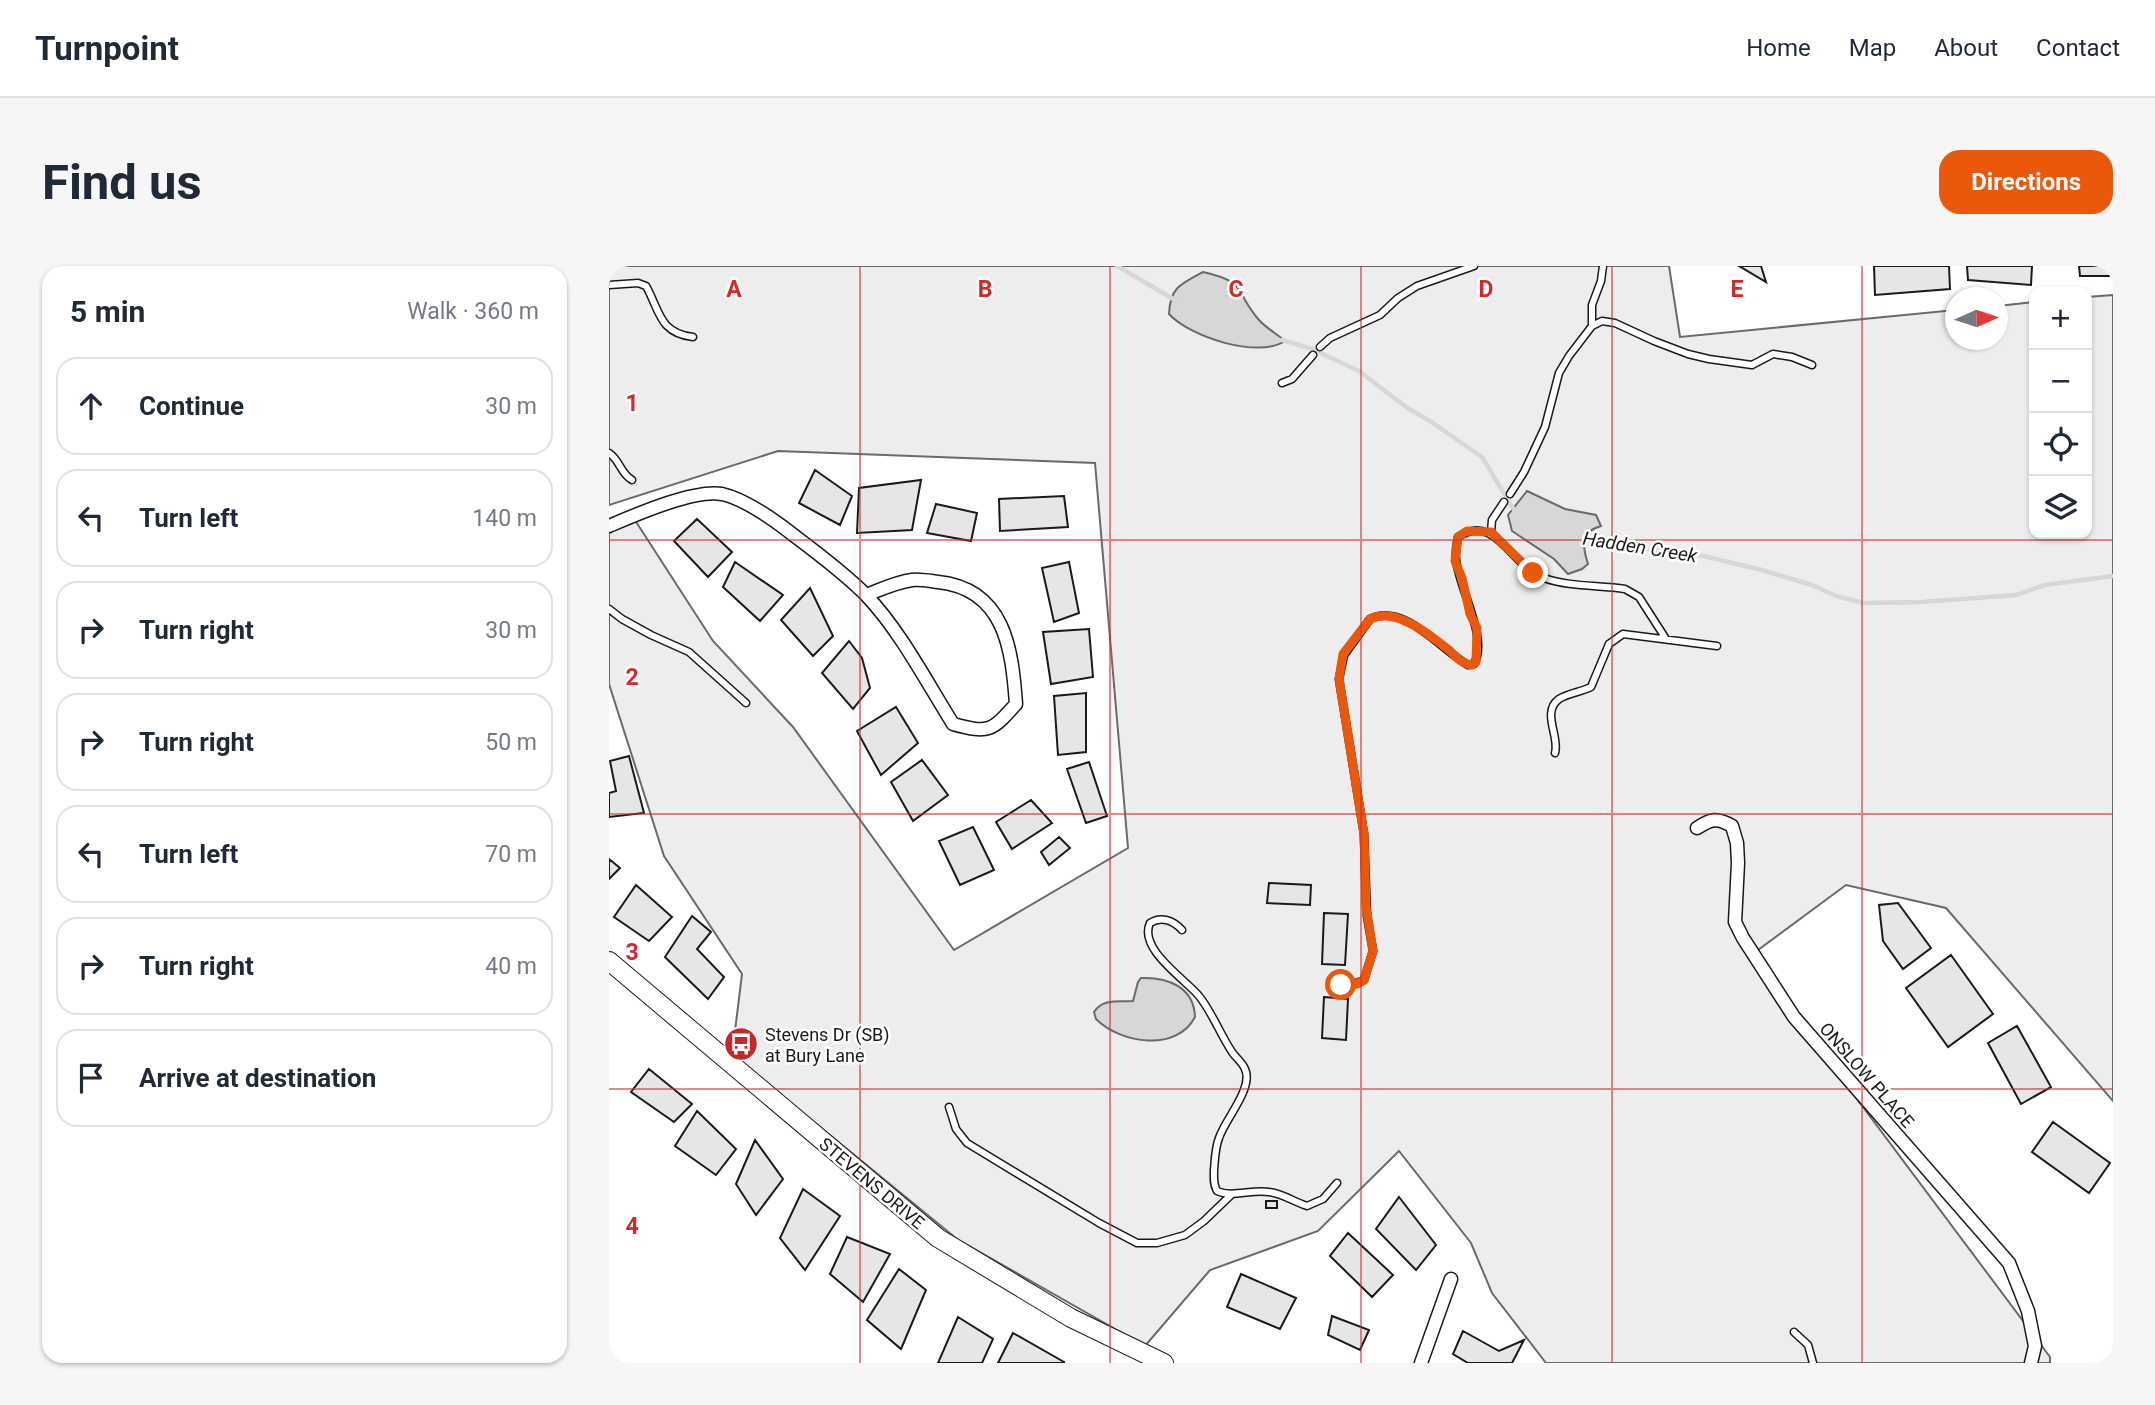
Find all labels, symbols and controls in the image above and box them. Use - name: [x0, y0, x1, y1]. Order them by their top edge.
- text: Turnpoint: [35, 29, 179, 68]
- text: Home: [1746, 34, 1811, 62]
- text: Map: [1849, 34, 1896, 62]
- text: About: [1934, 34, 1998, 62]
- text: Contact: [2036, 34, 2120, 62]
- button: Directions: [1939, 150, 2113, 214]
- text: Find us: [42, 154, 202, 211]
- text: A: [726, 276, 742, 303]
- text: B: [978, 276, 992, 303]
- text: C: [1228, 276, 1244, 303]
- text: D: [1479, 276, 1493, 303]
- text: E: [1731, 276, 1744, 303]
- north arrow: [1945, 287, 2008, 350]
- map controls: [2029, 287, 2092, 539]
- button: +: [2029, 287, 2092, 350]
- text: 5 min: [70, 294, 145, 329]
- text: Walk · 360 m: [407, 298, 539, 325]
- button: −: [2029, 350, 2092, 413]
- icon: ahead: [72, 387, 110, 425]
- text: 1: [625, 390, 639, 417]
- text: Continue: [139, 391, 244, 421]
- text: 30 m: [485, 393, 537, 420]
- button: locate: [2029, 413, 2092, 476]
- button: layers: [2029, 476, 2092, 539]
- icon: left: [72, 499, 110, 537]
- text: Turn left: [139, 503, 238, 533]
- text: 140 m: [472, 505, 537, 532]
- water label: Hadden Creek: [1581, 527, 1699, 567]
- route end: [1517, 557, 1548, 588]
- icon: right: [72, 611, 110, 649]
- text: Turn right: [139, 615, 254, 645]
- text: 30 m: [485, 617, 537, 644]
- text: 2: [625, 664, 639, 691]
- icon: right: [72, 723, 110, 761]
- text: Turn right: [139, 727, 254, 757]
- text: 50 m: [485, 729, 537, 756]
- icon: left: [72, 835, 110, 873]
- text: Turn left: [139, 839, 238, 869]
- text: 70 m: [485, 841, 537, 868]
- text: 3: [625, 939, 639, 966]
- icon: right: [72, 947, 110, 985]
- text: Turn right: [139, 951, 254, 981]
- text: 40 m: [485, 953, 537, 980]
- route start: [1325, 969, 1356, 1000]
- street label: ONSLOW PLACE: [1816, 1018, 1918, 1132]
- place label: Stevens Dr (SB) at Bury Lane: [765, 1024, 890, 1066]
- bus stop icon: Stevens Dr (SB) at Bury Lane: [722, 1025, 760, 1063]
- icon: arrive: [72, 1059, 110, 1097]
- text: Arrive at destination: [139, 1063, 376, 1093]
- street label: STEVENS DRIVE: [815, 1133, 929, 1233]
- text: 4: [625, 1213, 639, 1240]

